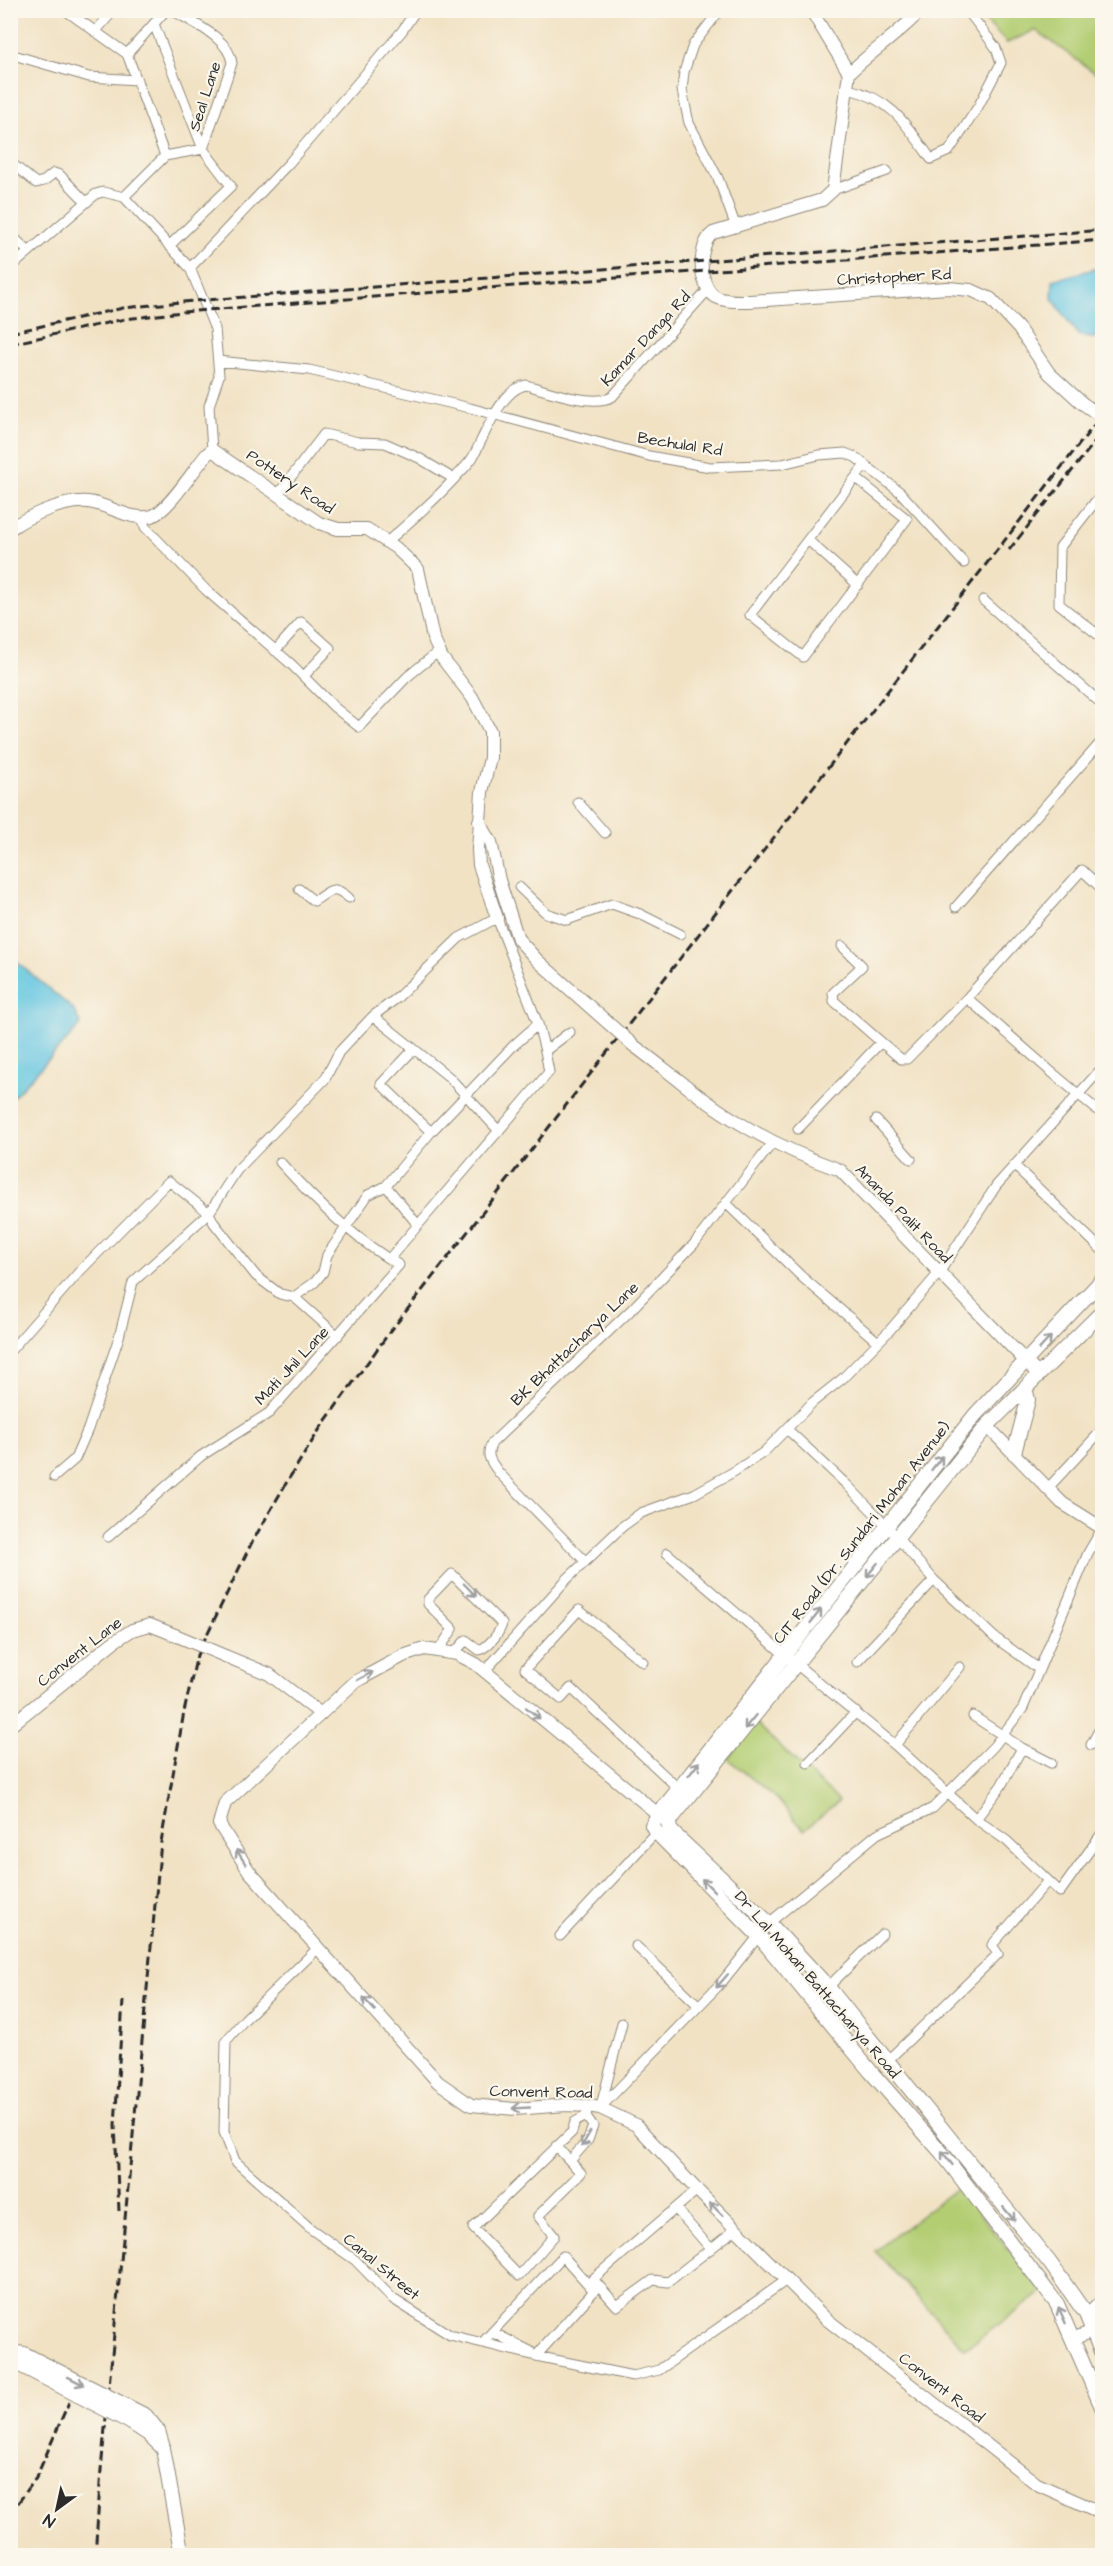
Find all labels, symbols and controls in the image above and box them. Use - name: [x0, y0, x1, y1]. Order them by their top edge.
- street label: Seal Lane: [183, 58, 227, 134]
- street label: Christopher Rd: [836, 263, 952, 291]
- street label: Kamar Danga Rd: [596, 286, 696, 392]
- street label: Bechulal Rd: [636, 426, 724, 462]
- street label: Pottery Road: [242, 444, 339, 520]
- street label: Ananda Palit Road: [850, 1159, 956, 1268]
- street label: BK Bhattacharya Lane: [506, 1276, 644, 1411]
- street label: Mati Jhil Lane: [249, 1321, 334, 1410]
- one-way arrow: [1038, 1335, 1052, 1350]
- street label: CIT Road (Dr. Sundari Mohan Avenue): [768, 1417, 956, 1648]
- one-way arrow: [930, 1455, 943, 1471]
- one-way arrow: [865, 1562, 878, 1578]
- one-way arrow: [462, 1583, 477, 1598]
- one-way arrow: [809, 1608, 822, 1624]
- street label: Convent Lane: [33, 1611, 127, 1692]
- one-way arrow: [356, 1670, 374, 1682]
- one-way arrow: [525, 1706, 541, 1719]
- one-way arrow: [743, 1714, 756, 1730]
- one-way arrow: [688, 1761, 701, 1777]
- one-way arrow: [234, 1849, 247, 1866]
- one-way arrow: [701, 1877, 716, 1892]
- street label: Dr Lal Mohan Battacharya Road: [729, 1886, 905, 2084]
- one-way arrow: [715, 1973, 729, 1988]
- one-way arrow: [362, 1997, 376, 2012]
- street label: Convent Road: [489, 2080, 593, 2104]
- one-way arrow: [512, 2102, 532, 2113]
- one-way arrow: [580, 2130, 592, 2147]
- one-way arrow: [940, 2151, 953, 2167]
- one-way arrow: [709, 2202, 723, 2217]
- one-way arrow: [1002, 2206, 1015, 2222]
- street label: Canal Street: [338, 2228, 425, 2306]
- one-way arrow: [1055, 2307, 1067, 2325]
- street label: Convent Road: [894, 2347, 989, 2428]
- one-way arrow: [67, 2375, 85, 2387]
- north arrow: [27, 2479, 87, 2539]
- text: N: [39, 2509, 60, 2533]

